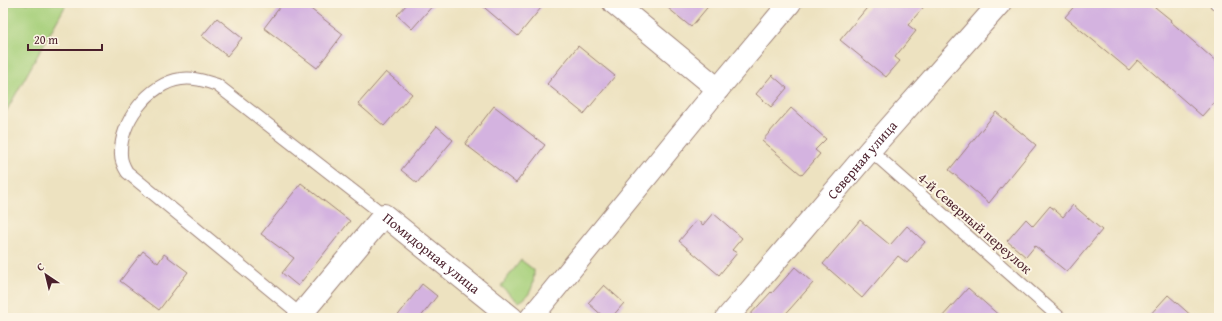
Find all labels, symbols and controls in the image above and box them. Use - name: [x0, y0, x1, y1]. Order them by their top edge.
- scale bar: [28, 26, 102, 52]
- text: 20 m: [34, 31, 58, 48]
- street label: Северная улица: [822, 116, 902, 203]
- street label: 4-й Северный переулок: [914, 168, 1037, 279]
- street label: Помидорная улица: [378, 208, 485, 299]
- north arrow: [26, 255, 66, 295]
- text: С: [33, 258, 47, 275]

